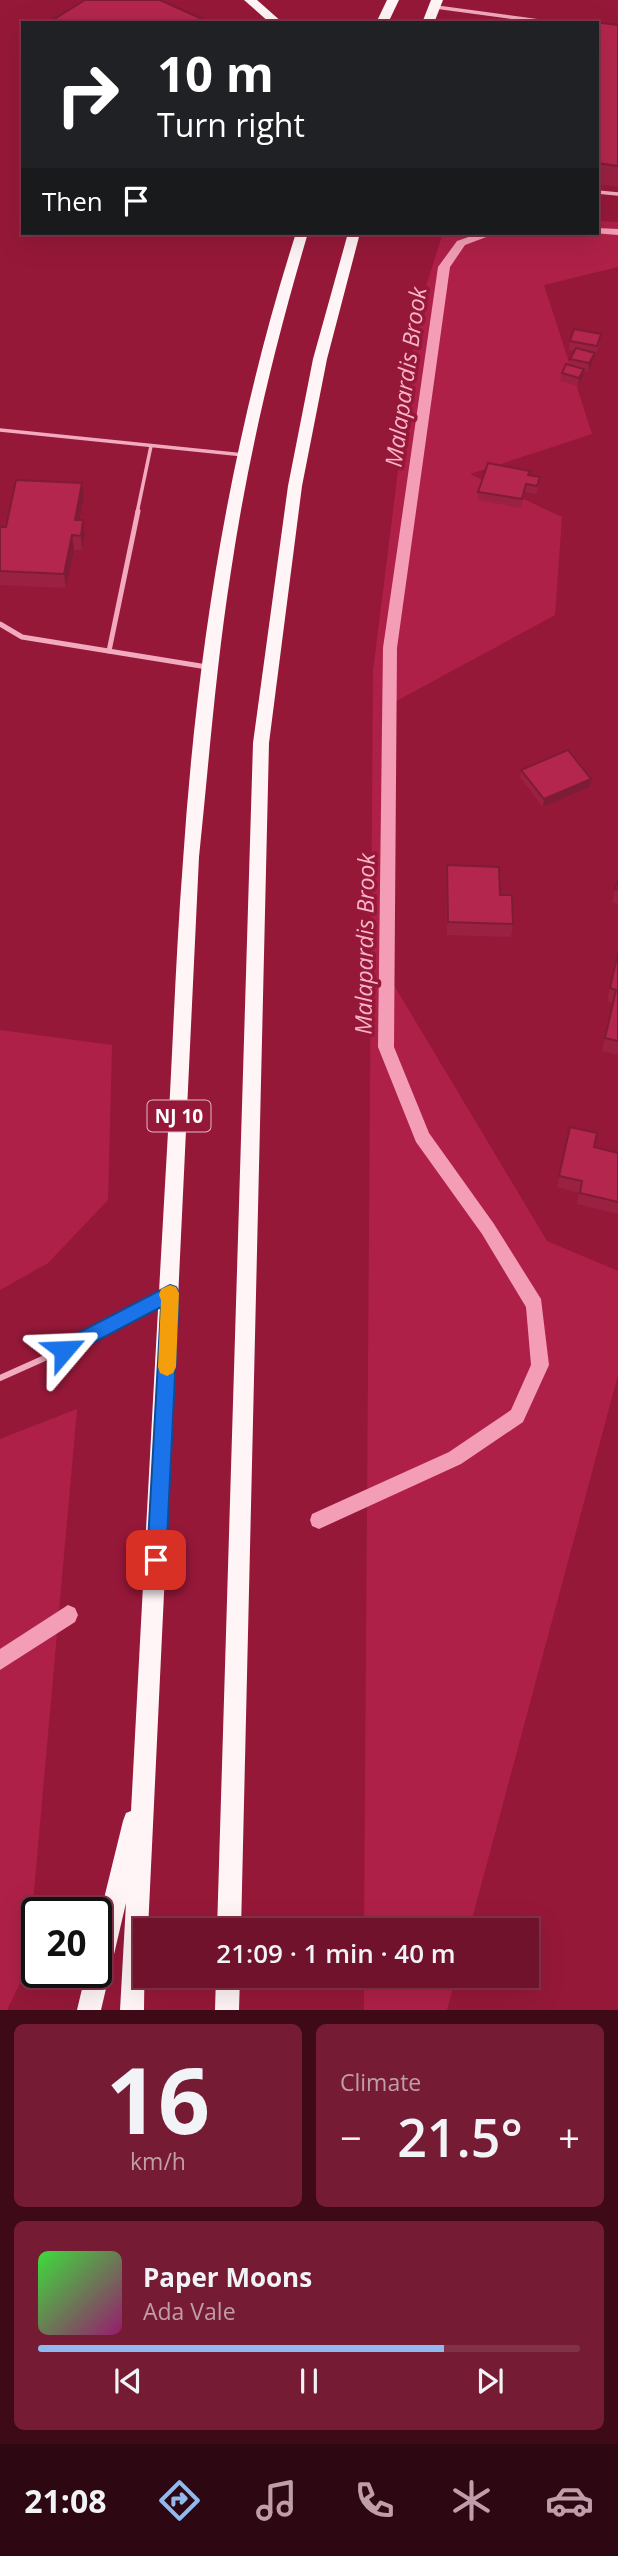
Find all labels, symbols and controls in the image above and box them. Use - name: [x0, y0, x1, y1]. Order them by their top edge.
- text: 10 m: [157, 40, 274, 106]
- icon: right: [42, 49, 133, 140]
- text: Turn right: [157, 103, 305, 146]
- icon: arrive: [117, 182, 155, 220]
- text: Then: [42, 183, 103, 219]
- water label: Malapardis Brook: [377, 284, 434, 469]
- water label: Malapardis Brook: [346, 852, 382, 1035]
- road number: NJ 10: [148, 1100, 210, 1132]
- position arrow: [27, 1313, 101, 1387]
- pin: [126, 1530, 186, 1590]
- icon: arrive: [137, 1541, 175, 1579]
- speed limit sign: 20: [21, 1897, 112, 1988]
- text: 21:09 · 1 min · 40 m: [216, 1935, 456, 1971]
- text: 16: [106, 2037, 210, 2161]
- text: Climate: [340, 2066, 421, 2098]
- text: 21.5°: [397, 2101, 523, 2172]
- text: −: [340, 2111, 362, 2163]
- text: +: [558, 2111, 580, 2163]
- text: km/h: [130, 2145, 186, 2177]
- text: Paper Moons: [143, 2259, 312, 2295]
- text: Ada Vale: [143, 2295, 236, 2327]
- icon: previous: [109, 2362, 147, 2400]
- icon: pause: [290, 2362, 328, 2400]
- icon: next: [471, 2362, 509, 2400]
- icon: directions: [155, 2476, 204, 2525]
- icon: music: [252, 2476, 301, 2525]
- icon: phone: [350, 2476, 399, 2525]
- icon: climate: [447, 2476, 496, 2525]
- icon: car: [545, 2476, 594, 2525]
- text: 21:08: [24, 2479, 107, 2522]

